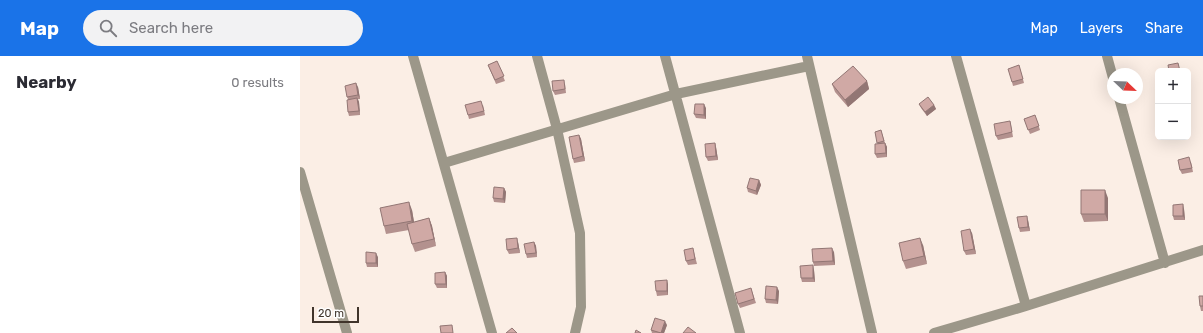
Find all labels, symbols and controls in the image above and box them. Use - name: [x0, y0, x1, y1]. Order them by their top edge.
- search box: [83, 10, 363, 46]
- text: Map: [20, 17, 59, 40]
- icon: search: [97, 17, 119, 39]
- text: Search here: [129, 19, 213, 37]
- text: Map: [1031, 20, 1058, 37]
- text: Layers: [1080, 20, 1123, 37]
- text: Share: [1145, 20, 1183, 37]
- north arrow: [1107, 68, 1143, 104]
- map controls: [1155, 68, 1191, 140]
- button: +: [1155, 68, 1191, 104]
- text: Nearby: [16, 72, 77, 92]
- text: 0 results: [231, 75, 284, 90]
- button: −: [1155, 104, 1191, 140]
- scale bar: [312, 305, 359, 324]
- text: 20 m: [318, 307, 344, 320]

